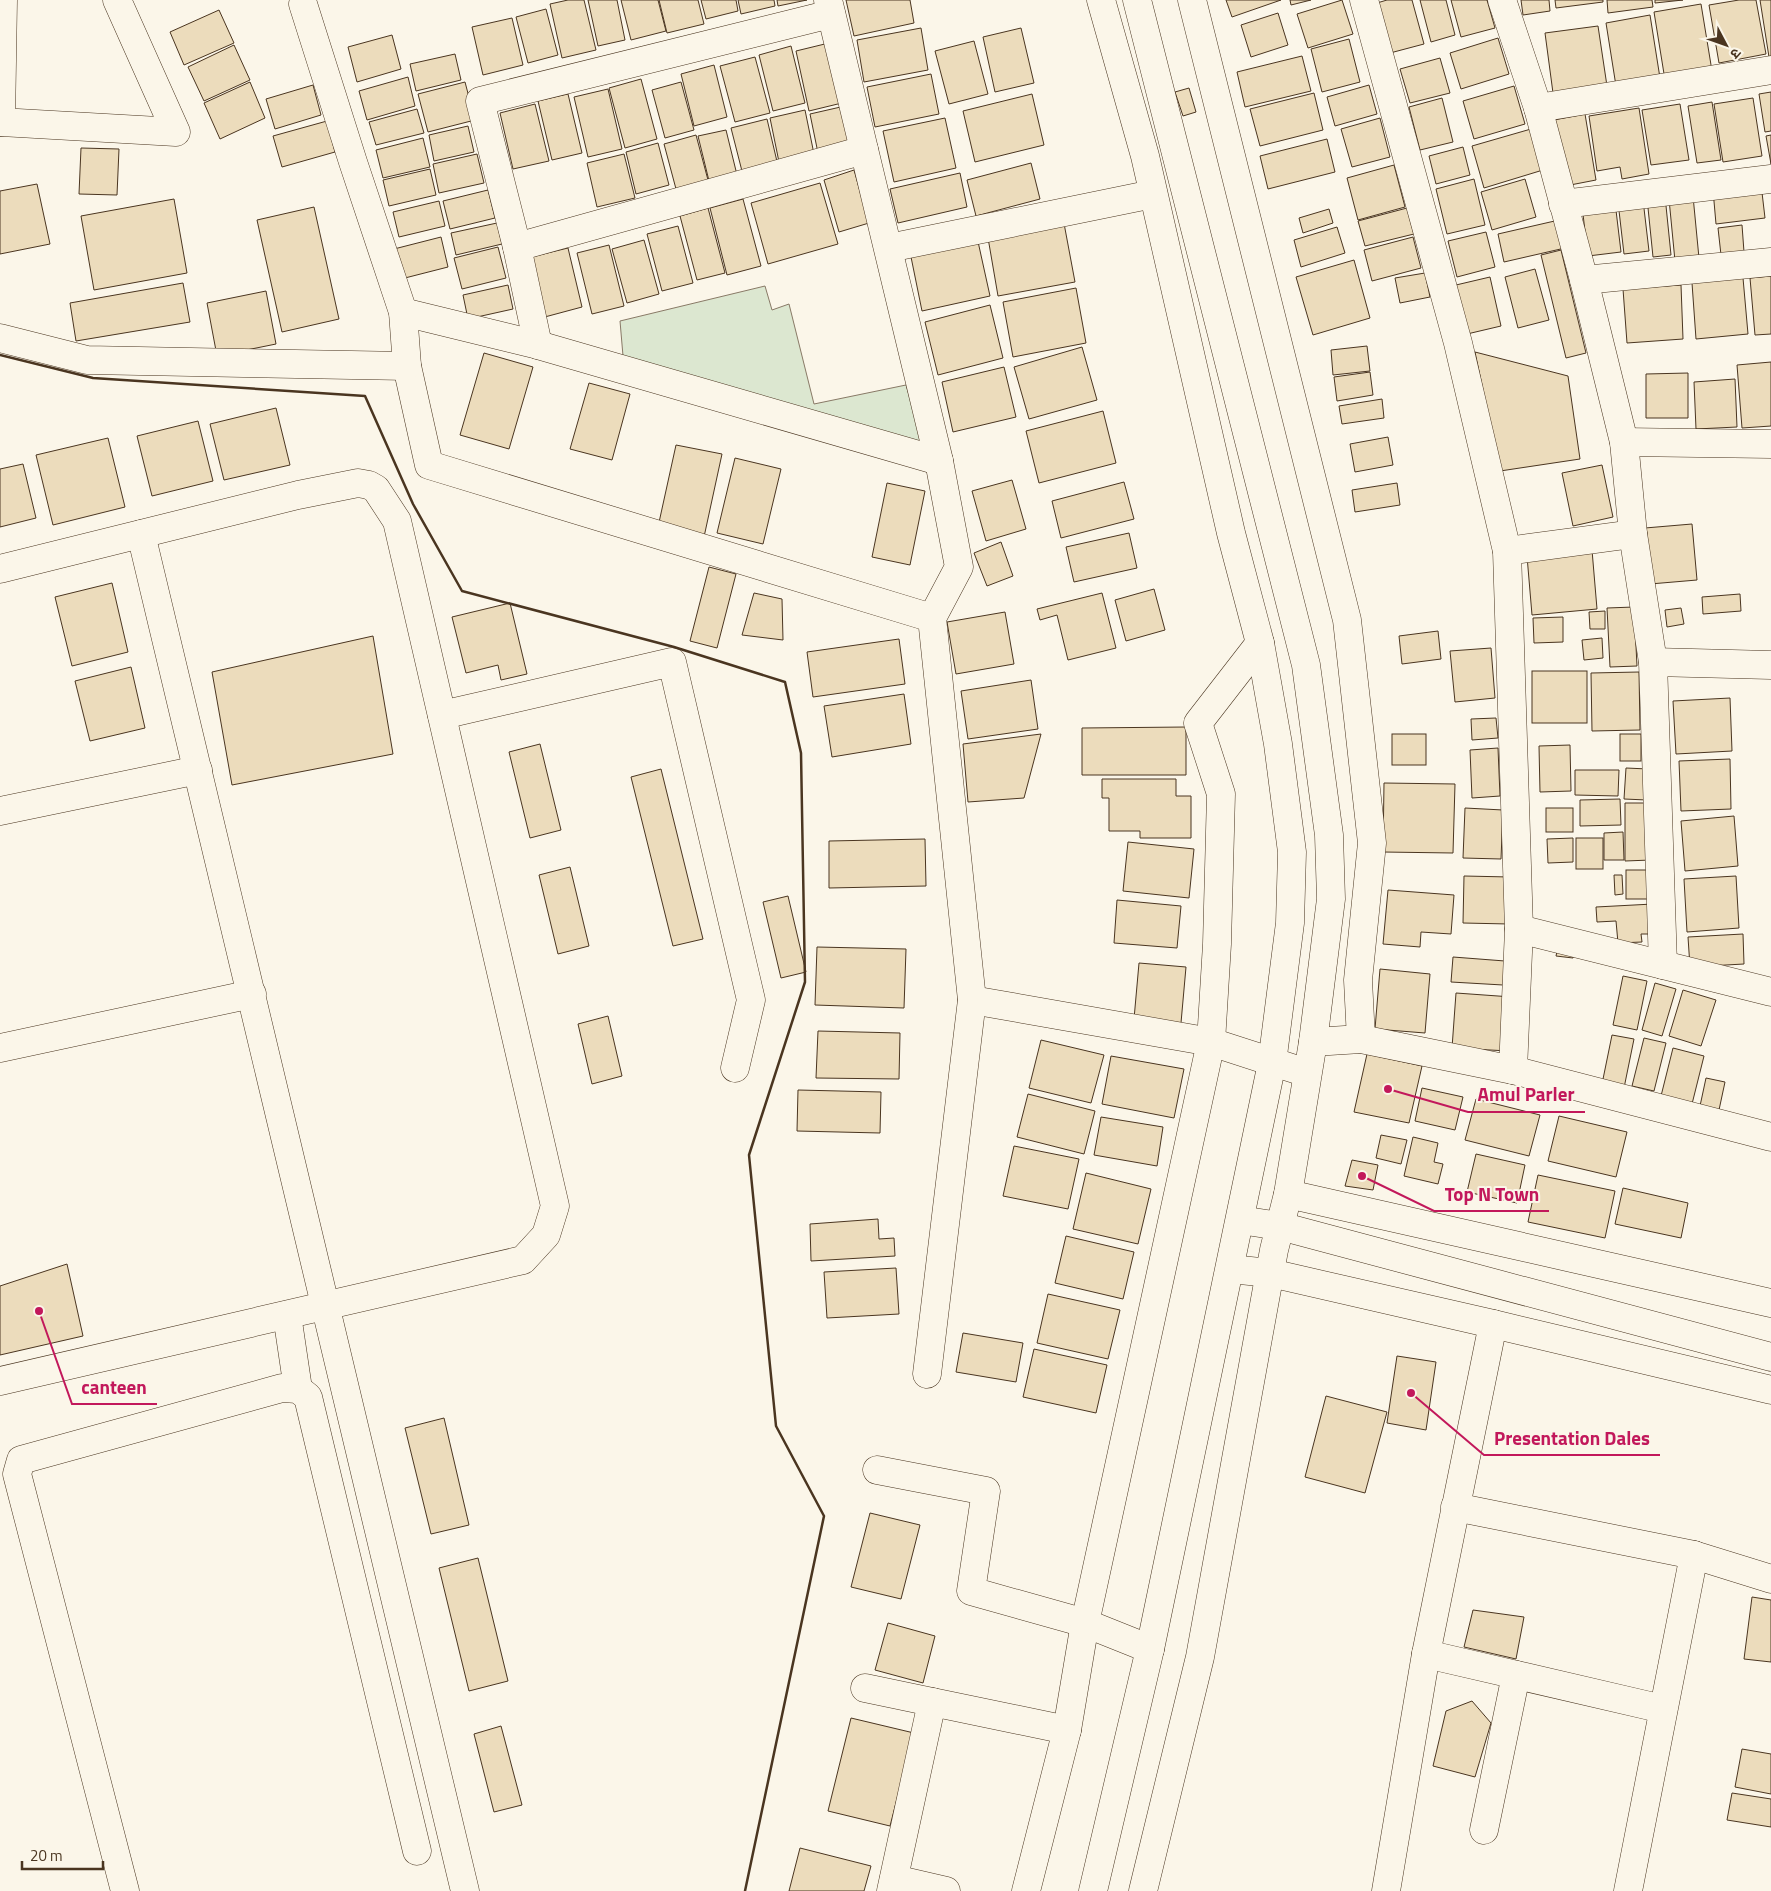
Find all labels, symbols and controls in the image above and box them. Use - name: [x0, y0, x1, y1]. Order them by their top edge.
- north arrow: [1701, 20, 1751, 70]
- text: उ: [1725, 44, 1747, 64]
- callout: Amul Parler: [1468, 1078, 1585, 1112]
- text: Amul Parler: [1478, 1079, 1574, 1108]
- callout: Top N Town: [1434, 1177, 1549, 1211]
- text: Top N Town: [1445, 1179, 1539, 1208]
- callout: canteen: [72, 1370, 157, 1404]
- text: canteen: [81, 1372, 147, 1401]
- callout: Presentation Dales: [1484, 1421, 1660, 1455]
- text: Presentation Dales: [1494, 1423, 1650, 1452]
- scale bar: [22, 1838, 104, 1870]
- text: 20 m: [30, 1844, 63, 1867]

